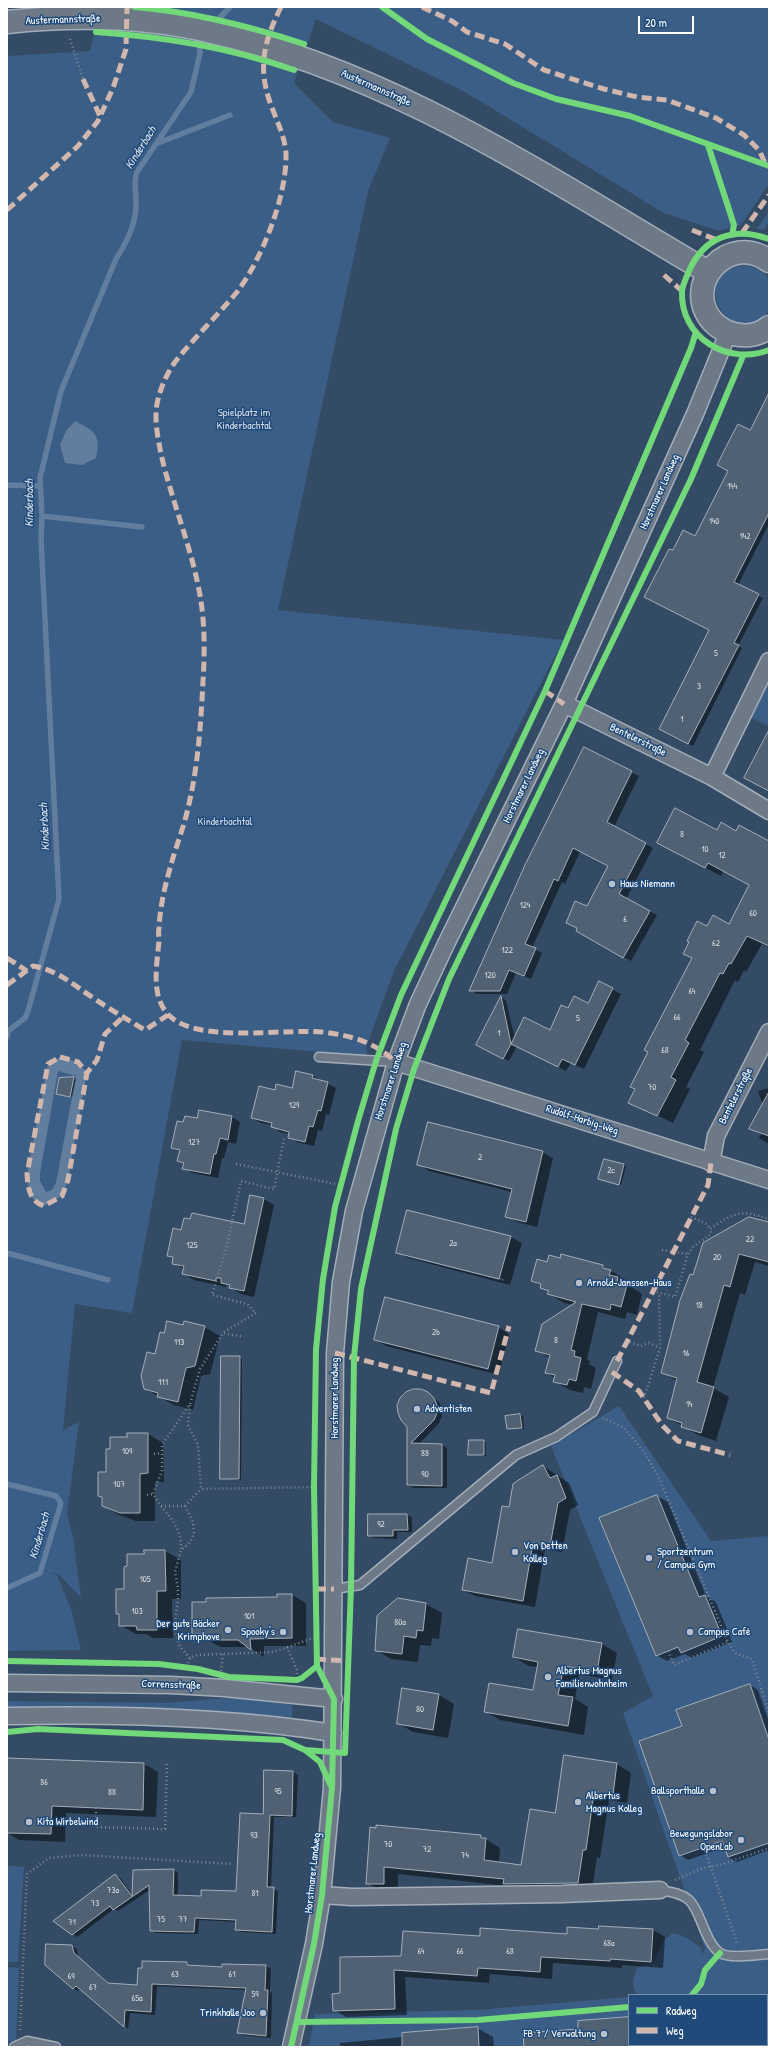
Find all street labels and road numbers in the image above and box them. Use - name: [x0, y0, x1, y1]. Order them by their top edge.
- street label: Austermannstraße: [25, 12, 101, 28]
- street label: Austermannstraße: [339, 67, 413, 109]
- street label: Horstmarer Landweg: [637, 452, 683, 532]
- street label: Bentelerstraße: [608, 721, 668, 759]
- street label: Horstmarer Landweg: [500, 747, 548, 825]
- street label: Horstmarer Landweg: [372, 1040, 410, 1122]
- street label: Bentelerstraße: [716, 1066, 756, 1126]
- street label: Rudolf-Harbig-Weg: [544, 1102, 620, 1138]
- street label: Horstmarer Landweg: [328, 1357, 342, 1439]
- street label: Corrensstraße: [141, 1677, 201, 1693]
- street label: Horstmarer Landweg: [302, 1832, 324, 1914]

